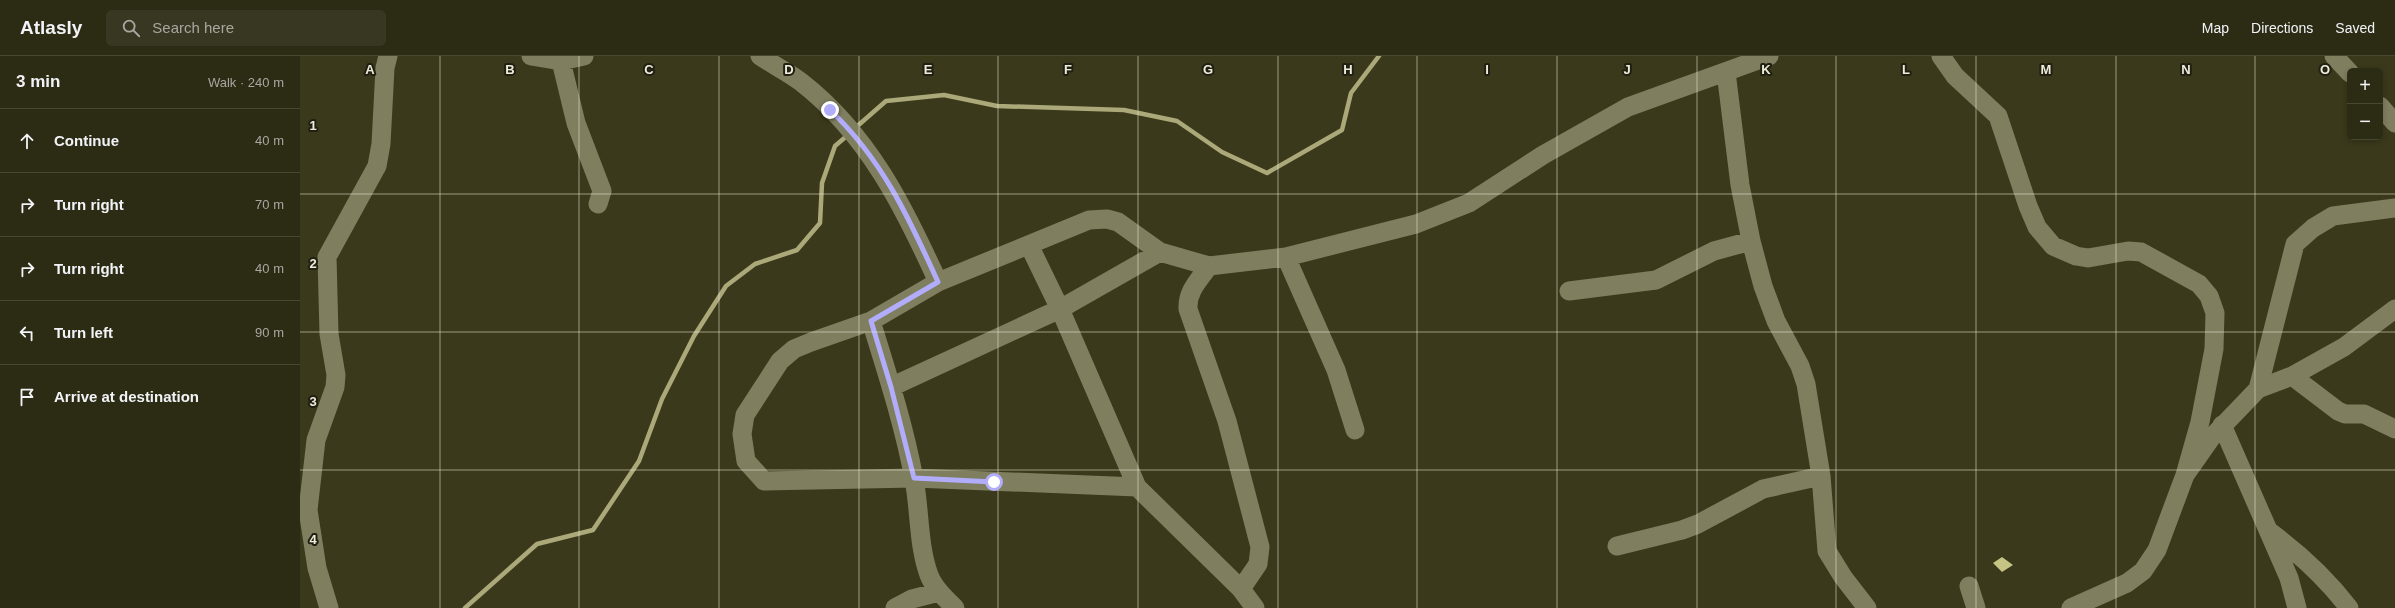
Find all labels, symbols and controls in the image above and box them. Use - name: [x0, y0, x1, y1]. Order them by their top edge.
- search box: [106, 10, 386, 46]
- text: Atlasly: [20, 17, 82, 38]
- icon: search: [120, 17, 142, 39]
- text: Search here: [152, 19, 234, 36]
- text: Map: [2202, 20, 2229, 36]
- text: Directions: [2251, 20, 2313, 36]
- text: Saved: [2335, 20, 2375, 36]
- text: A: [365, 62, 375, 77]
- text: B: [505, 62, 515, 77]
- text: C: [644, 62, 654, 77]
- text: D: [784, 62, 794, 77]
- text: E: [924, 62, 933, 77]
- text: F: [1064, 62, 1072, 77]
- text: G: [1203, 62, 1213, 77]
- text: H: [1343, 62, 1353, 77]
- text: I: [1485, 62, 1489, 77]
- text: J: [1623, 62, 1631, 77]
- text: K: [1761, 62, 1771, 77]
- text: L: [1902, 62, 1910, 77]
- text: M: [2041, 62, 2051, 77]
- text: N: [2181, 62, 2191, 77]
- text: O: [2320, 62, 2330, 77]
- map controls: [2347, 68, 2383, 140]
- button: +: [2347, 68, 2383, 104]
- text: 3 min: [16, 72, 60, 91]
- text: Walk · 240 m: [208, 75, 284, 90]
- route end: [821, 101, 839, 119]
- button: −: [2347, 104, 2383, 140]
- text: 1: [309, 118, 317, 133]
- icon: ahead: [16, 130, 38, 152]
- text: Continue: [54, 132, 119, 149]
- text: 40 m: [255, 133, 284, 148]
- icon: right: [16, 194, 38, 216]
- text: Turn right: [54, 196, 124, 213]
- text: 70 m: [255, 197, 284, 212]
- text: 2: [309, 256, 317, 271]
- icon: right: [16, 258, 38, 280]
- text: Turn right: [54, 260, 124, 277]
- text: 40 m: [255, 261, 284, 276]
- icon: left: [16, 322, 38, 344]
- text: Turn left: [54, 324, 113, 341]
- text: 90 m: [255, 325, 284, 340]
- icon: arrive: [16, 386, 38, 408]
- text: Arrive at destination: [54, 388, 199, 405]
- text: 3: [309, 394, 317, 409]
- route start: [985, 473, 1003, 491]
- text: 4: [309, 532, 317, 547]

